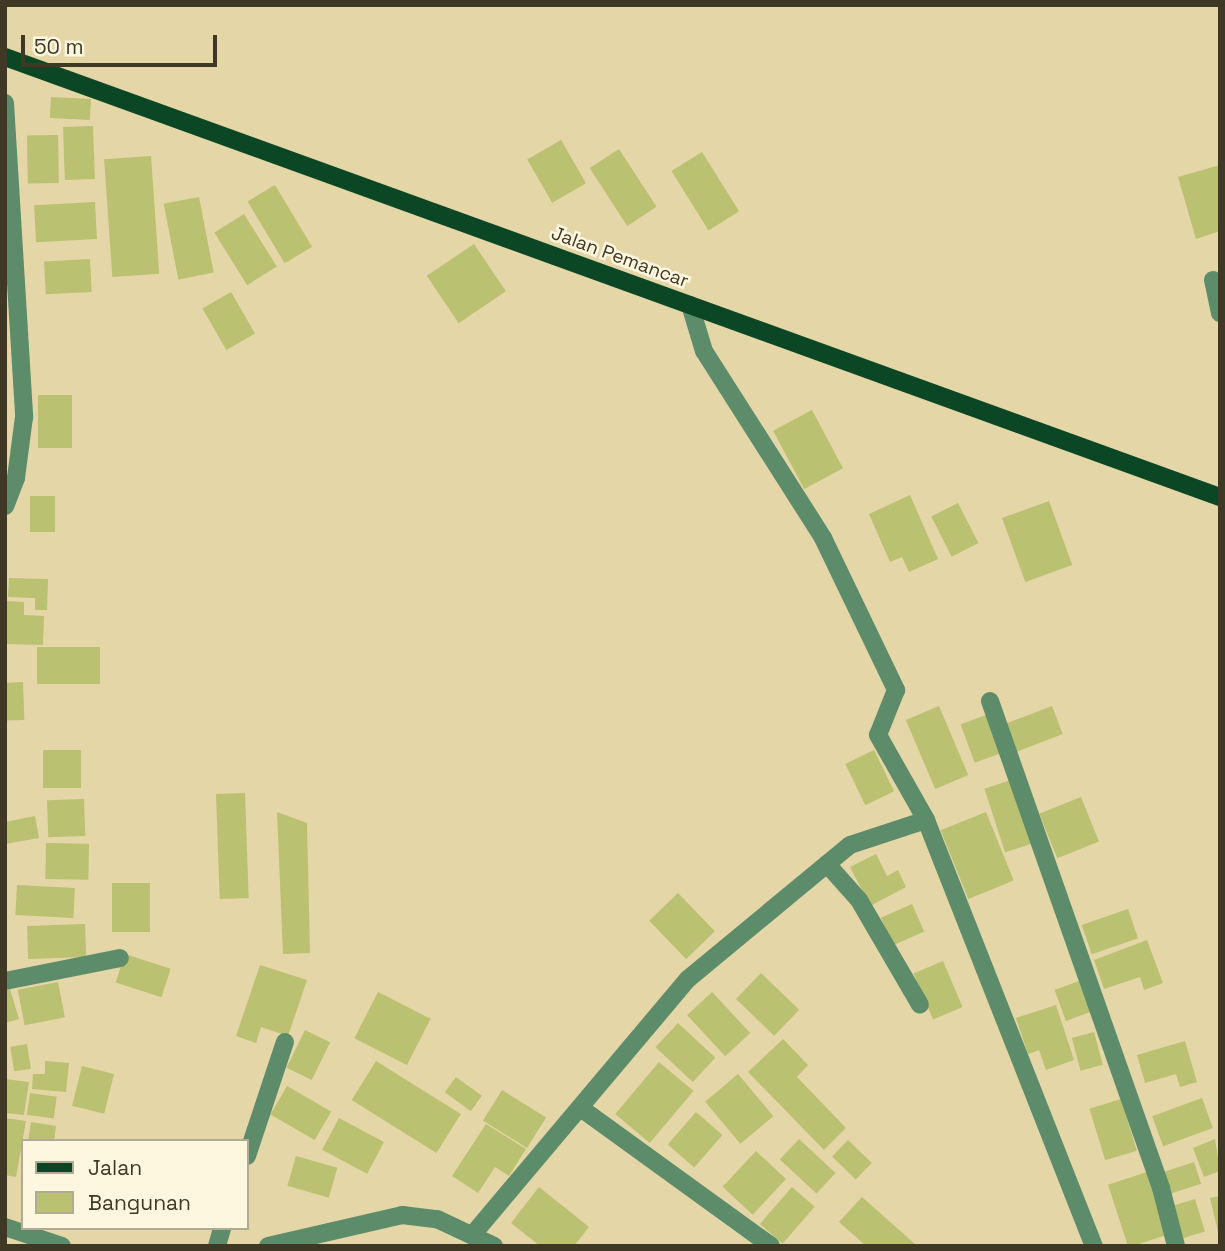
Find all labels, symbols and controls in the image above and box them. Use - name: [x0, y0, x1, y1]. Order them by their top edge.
- scale bar: [24, 21, 220, 65]
- text: 50 m: [34, 33, 84, 60]
- street label: Jalan Pemancar: [548, 222, 692, 292]
- legend: [21, 1139, 248, 1230]
- text: Jalan: [88, 1154, 142, 1181]
- text: Bangunan: [88, 1189, 191, 1216]

